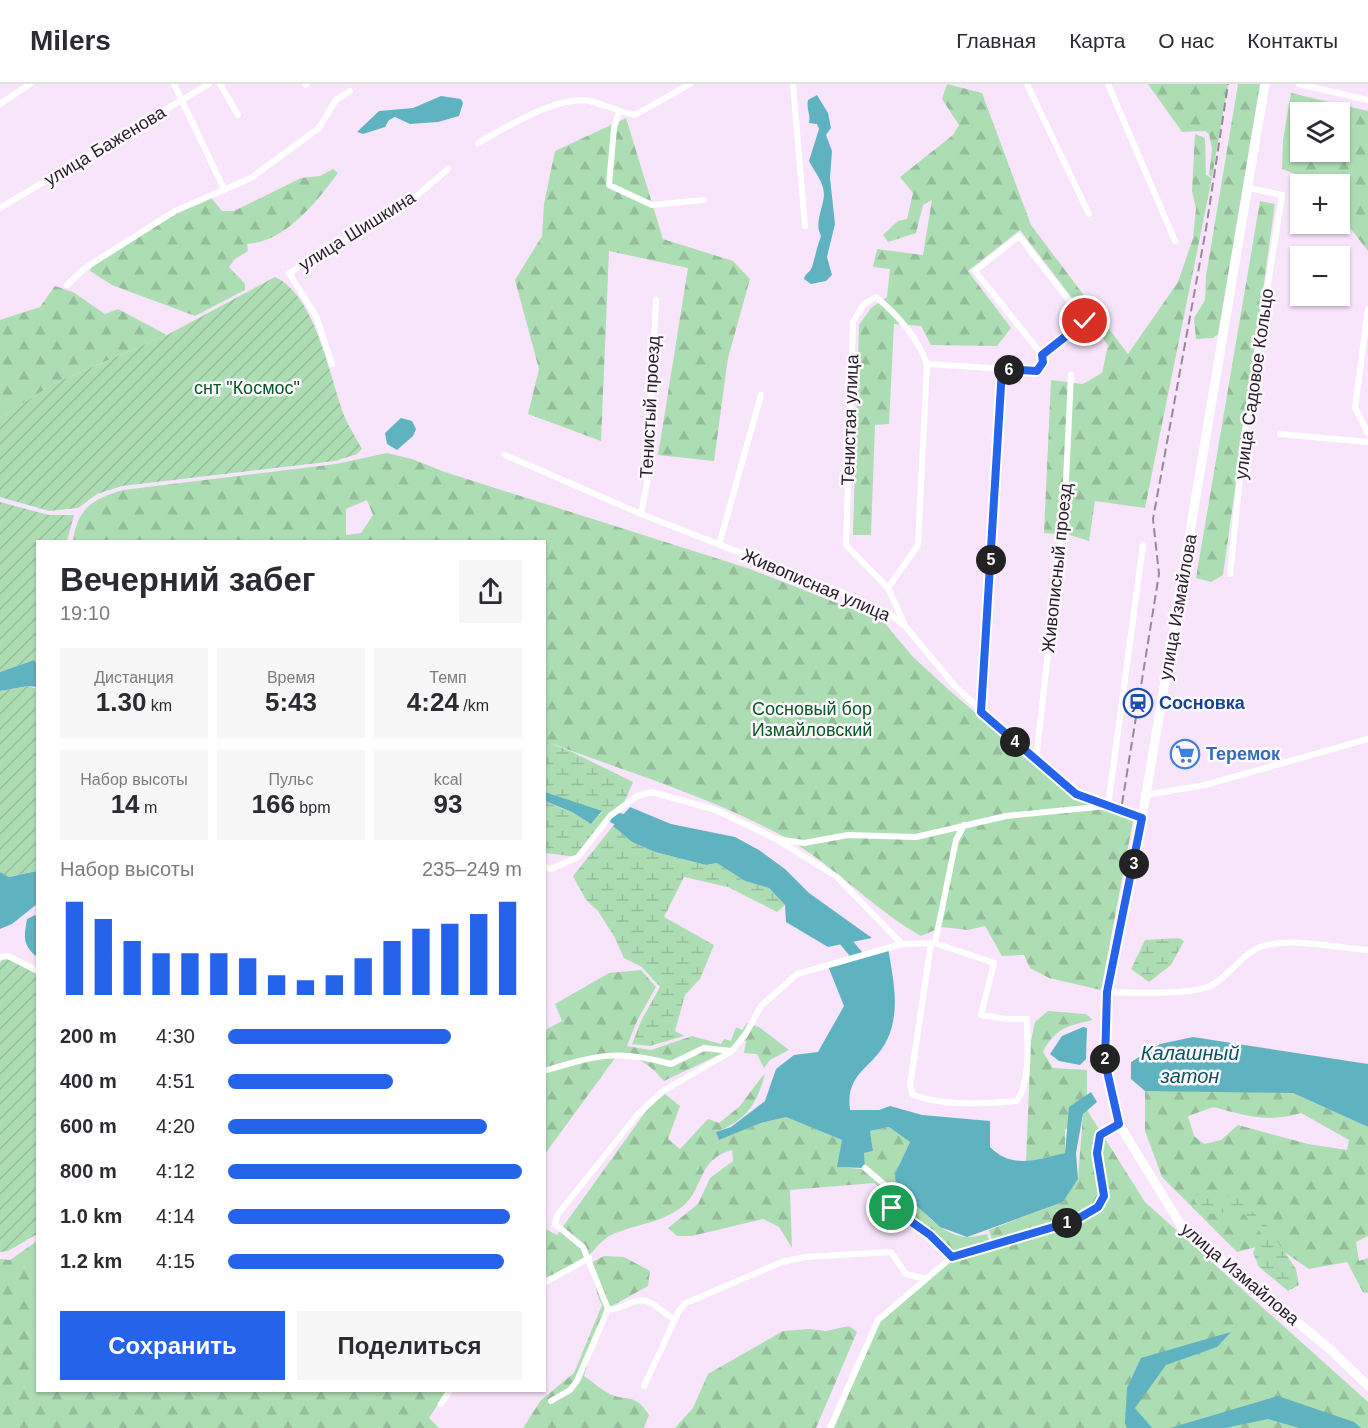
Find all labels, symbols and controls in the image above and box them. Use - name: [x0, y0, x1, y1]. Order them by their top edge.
- text: Milers: [30, 25, 111, 56]
- text: Главная: [956, 29, 1036, 52]
- text: Карта: [1069, 29, 1125, 52]
- text: О нас: [1158, 29, 1214, 52]
- text: Контакты: [1247, 29, 1338, 52]
- street label: улица Баженова: [41, 101, 170, 190]
- map controls: [1290, 102, 1350, 306]
- button: layers: [1290, 102, 1350, 162]
- button: +: [1290, 174, 1350, 234]
- street label: улица Шишкина: [295, 187, 420, 275]
- button: −: [1290, 246, 1350, 306]
- street label: улица Садовое Кольцо: [1231, 287, 1277, 481]
- pin: [1059, 295, 1110, 346]
- icon: check: [1068, 304, 1101, 337]
- street label: Тенистый проезд: [636, 335, 664, 479]
- street label: Тенистая улица: [838, 353, 862, 486]
- pin: 6: [994, 355, 1024, 385]
- text: 6: [1005, 361, 1013, 378]
- park label: снт "Космос": [194, 378, 300, 398]
- street label: Живописный проезд: [1038, 482, 1076, 654]
- street label: улица Измайлова: [1155, 531, 1201, 682]
- street label: Живописная улица: [739, 545, 894, 626]
- pin: 5: [976, 545, 1006, 575]
- text: 5: [987, 551, 995, 568]
- button: share: [459, 560, 522, 623]
- text: Вечерний забег: [60, 561, 316, 598]
- text: 19:10: [60, 602, 110, 624]
- text: Дистанция: [94, 669, 174, 686]
- text: Время: [267, 669, 315, 686]
- text: Темп: [429, 669, 467, 686]
- text: 1.30: [96, 687, 146, 717]
- text: 5:43: [265, 687, 317, 717]
- text: 4:24: [407, 687, 459, 717]
- station icon: Сосновка: [1122, 687, 1154, 719]
- place label: Сосновка: [1159, 693, 1246, 713]
- text: km: [146, 697, 172, 714]
- text: /km: [459, 697, 489, 714]
- park label: Сосновый бор Измайловский: [752, 699, 872, 740]
- pin: 4: [1000, 727, 1030, 757]
- text: 4: [1011, 733, 1019, 750]
- supermarket icon: Теремок: [1169, 738, 1201, 770]
- place label: Теремок: [1206, 744, 1281, 764]
- text: Набор высоты: [80, 771, 188, 788]
- text: Пульс: [269, 771, 313, 788]
- text: kcal: [434, 771, 462, 788]
- text: 14: [111, 789, 140, 819]
- text: 166: [252, 789, 295, 819]
- text: 93: [434, 789, 462, 819]
- text: m: [140, 799, 157, 816]
- text: bpm: [295, 799, 330, 816]
- pin: 3: [1119, 849, 1149, 879]
- text: 3: [1130, 855, 1138, 872]
- text: Набор высоты: [60, 858, 194, 880]
- text: 235–249 m: [422, 858, 522, 880]
- text: 200 m: [60, 1025, 117, 1047]
- text: 4:30: [156, 1025, 195, 1047]
- water label: Калашный затон: [1141, 1042, 1239, 1087]
- pin: 2: [1090, 1044, 1120, 1074]
- text: 2: [1101, 1050, 1109, 1067]
- text: 400 m: [60, 1070, 117, 1092]
- text: 4:51: [156, 1070, 195, 1092]
- text: 600 m: [60, 1115, 117, 1137]
- text: 4:20: [156, 1115, 195, 1137]
- text: 800 m: [60, 1160, 117, 1182]
- text: 4:12: [156, 1160, 195, 1182]
- pin: [866, 1182, 917, 1233]
- icon: arrive: [875, 1191, 908, 1224]
- text: 1.0 km: [60, 1205, 122, 1227]
- text: 4:14: [156, 1205, 195, 1227]
- pin: 1: [1052, 1208, 1082, 1238]
- text: 1: [1063, 1214, 1071, 1231]
- street label: улица Измайлова: [1177, 1219, 1304, 1330]
- text: 1.2 km: [60, 1250, 122, 1272]
- text: 4:15: [156, 1250, 195, 1272]
- button: Сохранить: [60, 1311, 285, 1380]
- button: Поделиться: [297, 1311, 522, 1380]

